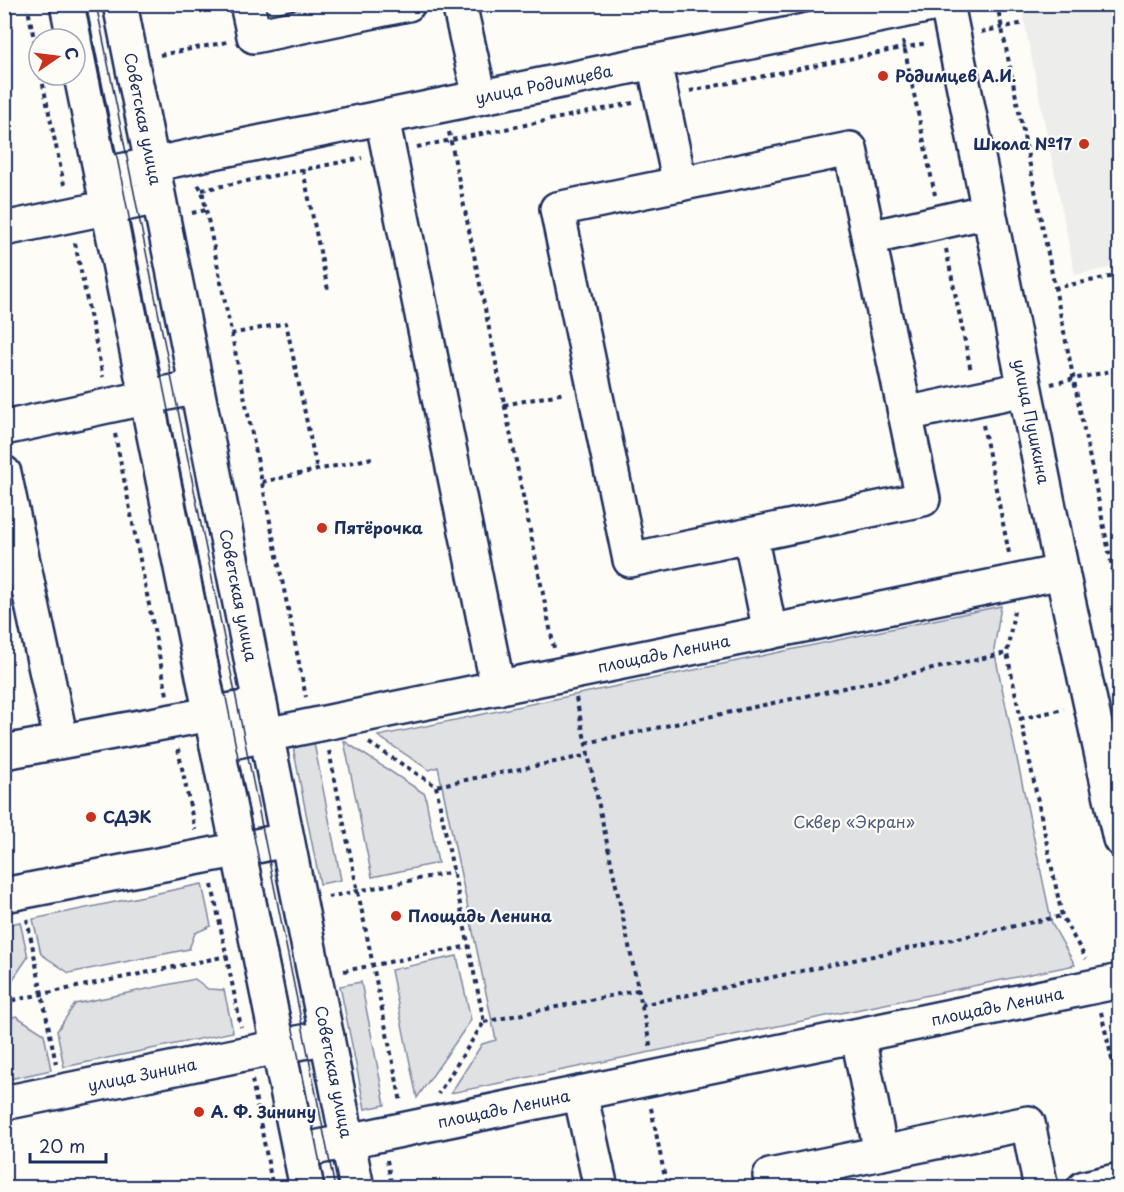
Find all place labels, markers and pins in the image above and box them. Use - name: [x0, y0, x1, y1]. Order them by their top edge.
- place label: Родимцев А.И.: [895, 63, 1016, 87]
- marker: Родимцев А.И.: [876, 69, 890, 83]
- place label: Школа №17: [973, 131, 1073, 155]
- marker: Школа №17: [1077, 137, 1091, 151]
- place label: Пятёрочка: [334, 515, 423, 539]
- marker: Пятёрочка: [315, 521, 329, 535]
- place label: СДЭК: [103, 804, 151, 828]
- marker: СДЭК: [84, 810, 98, 824]
- place label: Площадь Ленина: [408, 903, 552, 927]
- marker: Площадь Ленина: [389, 909, 403, 923]
- place label: А. Ф. Зинину: [211, 1099, 316, 1123]
- marker: А. Ф. Зинину: [192, 1105, 206, 1119]

